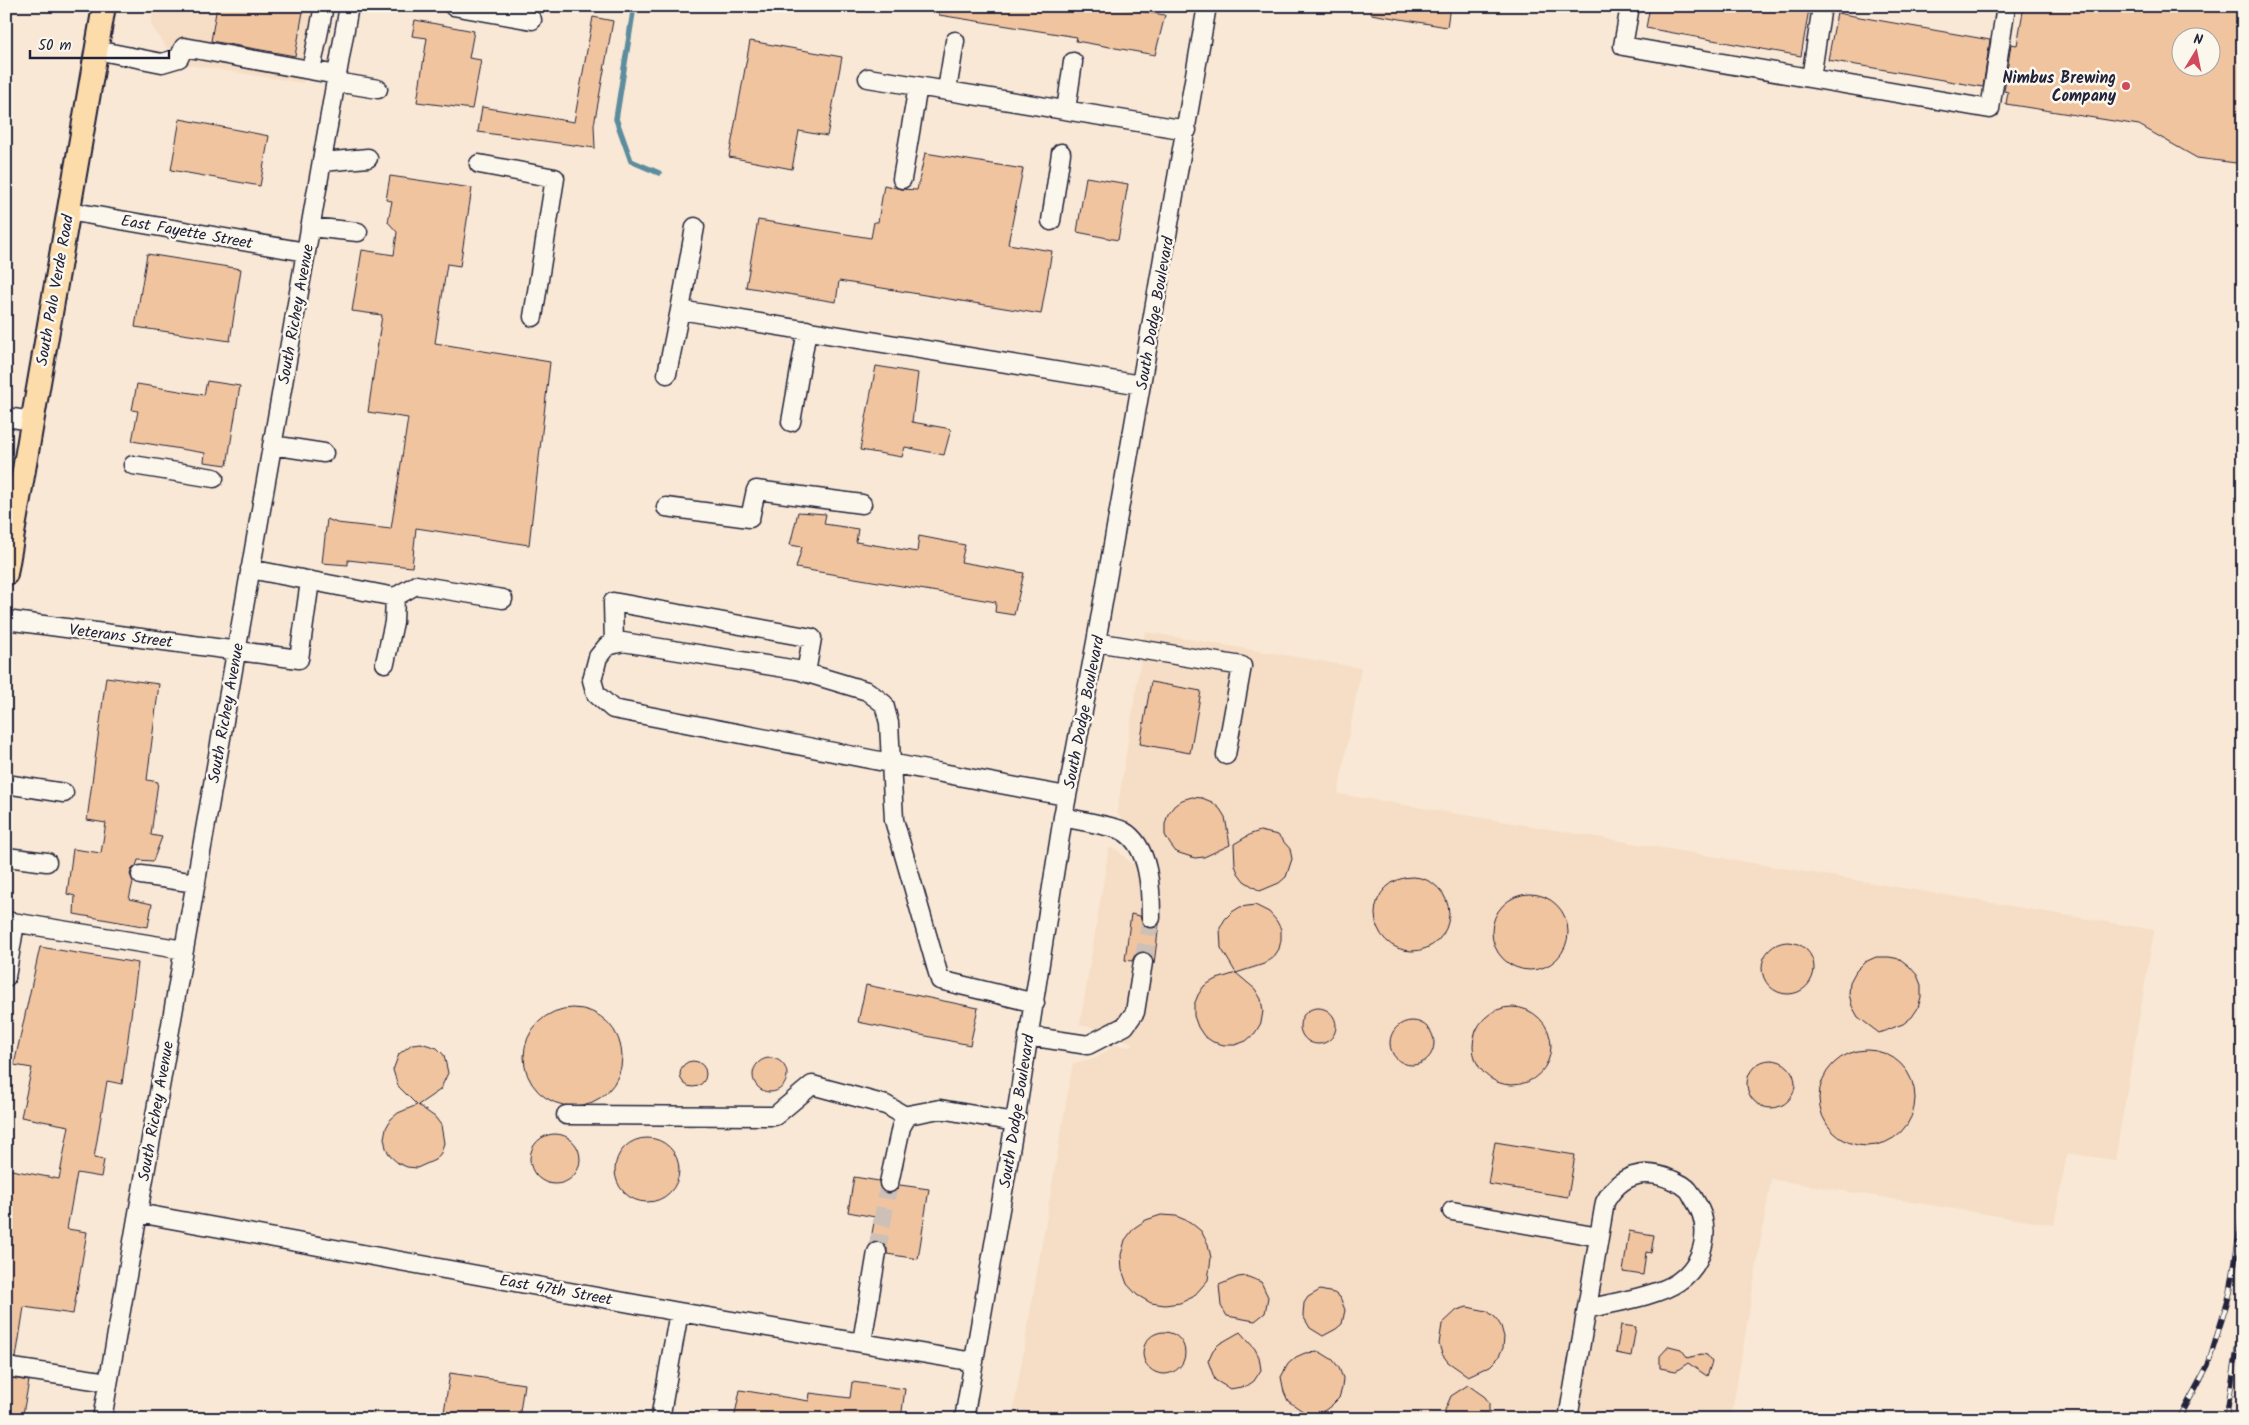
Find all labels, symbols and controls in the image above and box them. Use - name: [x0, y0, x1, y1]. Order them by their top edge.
- scale bar: [30, 28, 169, 60]
- north arrow: [2172, 28, 2222, 78]
- text: N: [2192, 29, 2205, 52]
- text: 50 m: [38, 34, 72, 58]
- place label: Nimbus Brewing Company: [2002, 66, 2117, 109]
- marker: Nimbus Brewing Company: [2120, 80, 2132, 92]
- street label: East Fayette Street: [119, 209, 255, 257]
- street label: South Palo Verde Road: [30, 212, 81, 368]
- street label: South Dodge Boulevard: [1130, 234, 1181, 392]
- street label: South Richey Avenue: [272, 242, 321, 386]
- street label: Veterans Street: [68, 618, 175, 655]
- street label: South Dodge Boulevard: [1057, 633, 1112, 791]
- street label: South Richey Avenue: [202, 641, 251, 785]
- street label: South Dodge Boulevard: [993, 1032, 1042, 1190]
- street label: South Richey Avenue: [132, 1039, 181, 1183]
- street label: East 47th Street: [497, 1268, 615, 1313]

